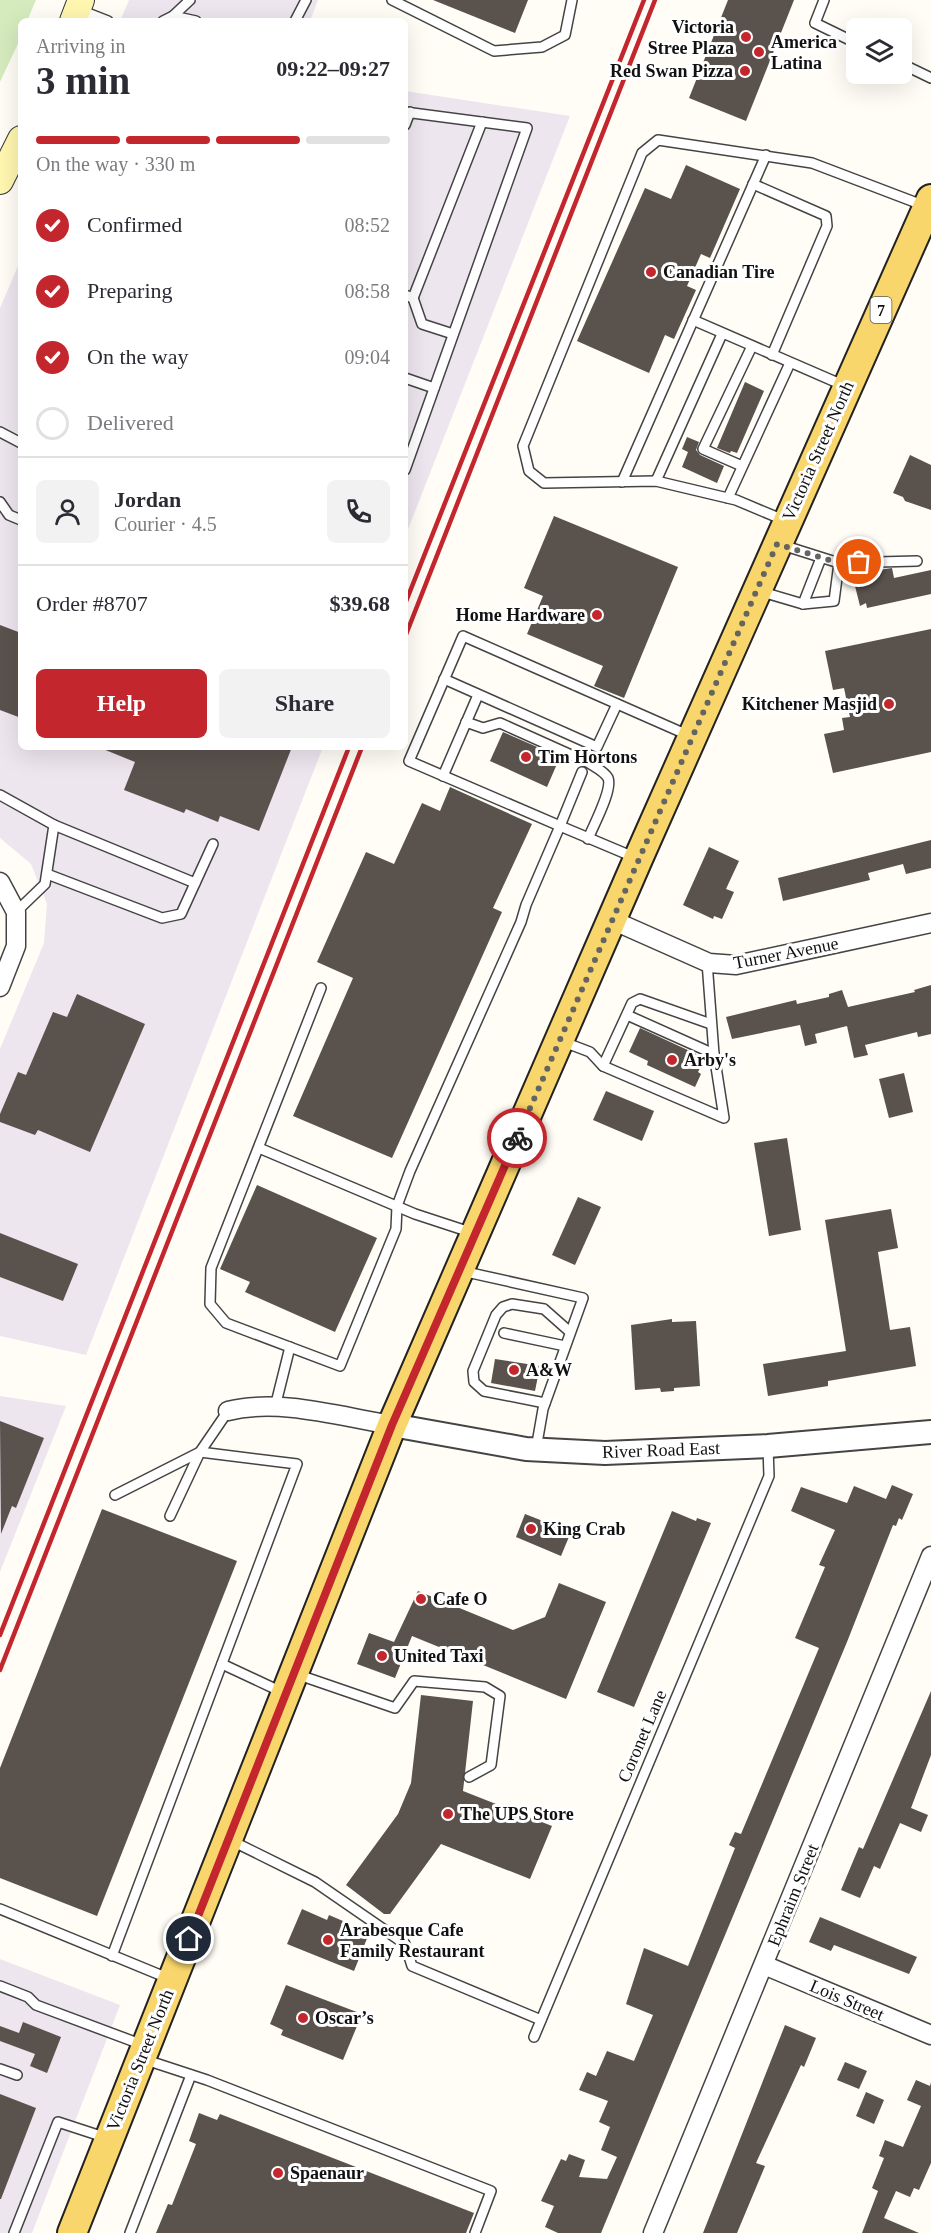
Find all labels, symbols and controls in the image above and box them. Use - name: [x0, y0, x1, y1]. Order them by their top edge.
- place label: Victoria Stree Plaza: [648, 17, 734, 58]
- map controls: [846, 18, 912, 84]
- button: layers: [846, 18, 912, 84]
- marker: Victoria Stree Plaza: [739, 30, 753, 44]
- place label: America Latina: [771, 32, 837, 73]
- text: Arriving in: [36, 35, 125, 57]
- marker: America Latina: [752, 45, 766, 59]
- text: 09:22–09:27: [276, 56, 390, 81]
- text: 3 min: [36, 59, 130, 102]
- place label: Red Swan Pizza: [610, 61, 733, 81]
- marker: Red Swan Pizza: [738, 64, 752, 78]
- text: On the way · 330 m: [36, 153, 195, 175]
- icon: check: [36, 209, 69, 242]
- text: Confirmed: [87, 212, 182, 237]
- text: 08:52: [344, 214, 390, 236]
- place label: Canadian Tire: [663, 262, 775, 282]
- marker: Canadian Tire: [644, 265, 658, 279]
- icon: check: [36, 275, 69, 308]
- text: Preparing: [87, 278, 173, 303]
- text: 08:58: [344, 280, 390, 302]
- road number: 7: [870, 297, 892, 323]
- icon: check: [36, 341, 69, 374]
- text: On the way: [87, 344, 188, 369]
- text: 09:04: [344, 346, 390, 368]
- street label: Victoria Street North: [778, 378, 858, 524]
- text: Delivered: [87, 410, 174, 435]
- button: person: [36, 480, 99, 543]
- button: phone: [327, 480, 390, 543]
- text: Jordan: [114, 487, 181, 512]
- text: Courier · 4.5: [114, 513, 217, 535]
- pin: [833, 536, 884, 587]
- icon: bag: [842, 545, 875, 578]
- text: Order #8707: [36, 591, 148, 616]
- text: $39.68: [330, 591, 390, 616]
- place label: Home Hardware: [456, 605, 585, 625]
- marker: Home Hardware: [590, 608, 604, 622]
- button: Help: [36, 669, 207, 738]
- button: Share: [219, 669, 390, 738]
- place label: Kitchener Masjid: [742, 694, 877, 714]
- marker: Kitchener Masjid: [882, 697, 896, 711]
- place label: Tim Hortons: [538, 747, 637, 767]
- marker: Tim Hortons: [519, 750, 533, 764]
- street label: Turner Avenue: [732, 933, 840, 973]
- place label: Arby's: [684, 1050, 736, 1070]
- marker: Arby's: [665, 1053, 679, 1067]
- courier: [487, 1108, 547, 1168]
- icon: bike: [501, 1122, 534, 1155]
- place label: A&W: [526, 1360, 572, 1380]
- marker: A&W: [507, 1363, 521, 1377]
- street label: River Road East: [602, 1438, 720, 1462]
- place label: King Crab: [543, 1519, 626, 1539]
- marker: King Crab: [524, 1522, 538, 1536]
- place label: Cafe O: [433, 1589, 487, 1609]
- marker: Cafe O: [414, 1592, 428, 1606]
- place label: United Taxi: [394, 1646, 484, 1666]
- marker: United Taxi: [375, 1649, 389, 1663]
- street label: Coronet Lane: [614, 1687, 670, 1785]
- place label: The UPS Store: [460, 1804, 574, 1824]
- marker: The UPS Store: [441, 1807, 455, 1821]
- street label: Ephraim Street: [763, 1841, 823, 1949]
- pin: [163, 1913, 214, 1964]
- place label: Arabesque Cafe Family Restaurant: [340, 1920, 484, 1961]
- icon: home: [172, 1922, 205, 1955]
- marker: Arabesque Cafe Family Restaurant: [321, 1933, 335, 1947]
- street label: Lois Street: [807, 1975, 887, 2025]
- street label: Victoria Street North: [102, 1986, 178, 2134]
- place label: Oscar’s: [315, 2008, 374, 2028]
- marker: Oscar’s: [296, 2011, 310, 2025]
- place label: Spaenaur: [290, 2163, 364, 2183]
- marker: Spaenaur: [271, 2166, 285, 2180]

